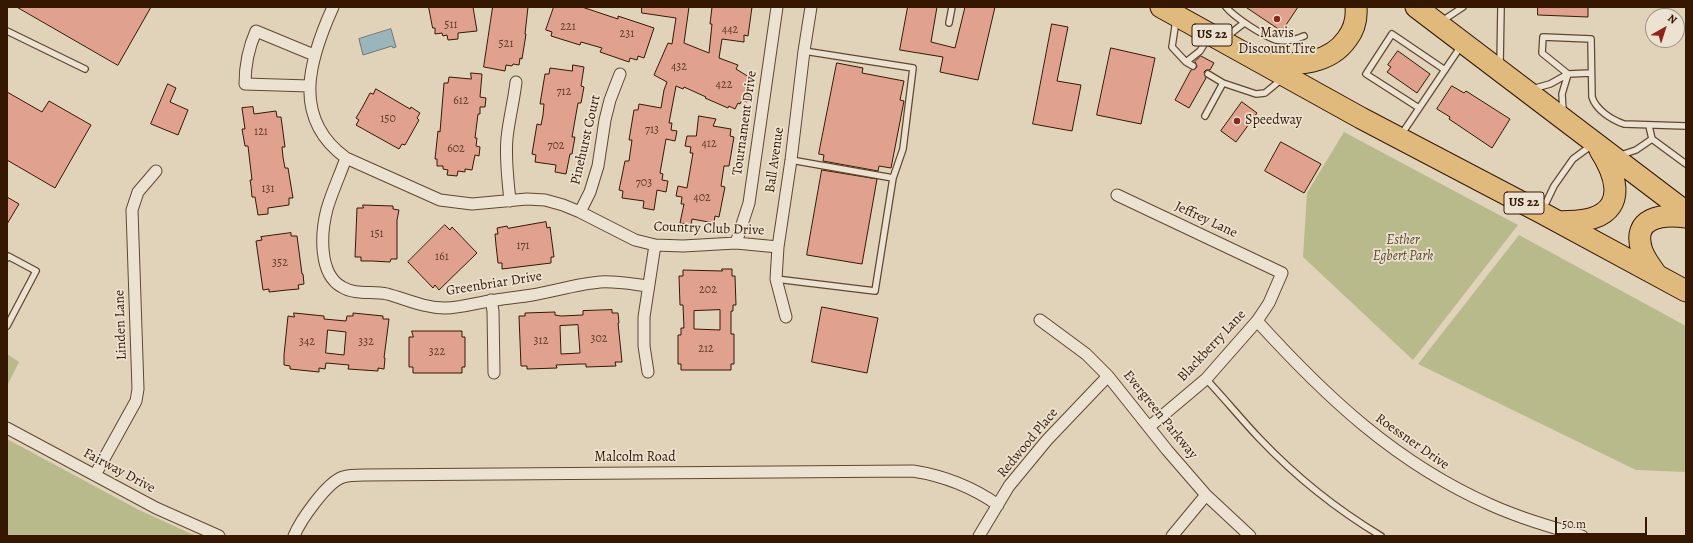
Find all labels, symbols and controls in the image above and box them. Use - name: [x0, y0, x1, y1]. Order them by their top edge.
- north arrow: [1645, 8, 1685, 48]
- text: N: [1664, 11, 1680, 27]
- marker: Mavis Discount Tire: [1272, 14, 1282, 24]
- house number: 511: [444, 18, 458, 32]
- house number: 221: [560, 20, 576, 34]
- house number: 442: [722, 23, 738, 37]
- road number: US 22: [1192, 24, 1232, 46]
- place label: Mavis Discount Tire: [1238, 26, 1316, 58]
- house number: 231: [620, 27, 634, 41]
- house number: 521: [499, 37, 513, 51]
- house number: 432: [671, 60, 687, 74]
- street label: Tournament Drive: [729, 70, 761, 176]
- house number: 422: [716, 78, 732, 92]
- house number: 712: [557, 85, 571, 99]
- street label: Pinehurst Court: [567, 93, 605, 187]
- house number: 612: [453, 94, 469, 108]
- house number: 150: [380, 112, 396, 126]
- place label: Speedway: [1245, 113, 1302, 129]
- marker: Speedway: [1232, 116, 1242, 126]
- house number: 713: [645, 123, 659, 137]
- house number: 121: [254, 125, 268, 139]
- street label: Ball Avenue: [762, 126, 788, 194]
- house number: 412: [701, 137, 717, 151]
- house number: 702: [547, 139, 565, 153]
- house number: 602: [447, 142, 465, 156]
- house number: 703: [636, 176, 652, 190]
- house number: 131: [261, 182, 275, 196]
- house number: 402: [693, 191, 711, 205]
- road number: US 22: [1504, 192, 1544, 214]
- street label: Jeffrey Lane: [1172, 198, 1240, 242]
- street label: Country Club Drive: [653, 219, 765, 239]
- house number: 151: [370, 227, 384, 241]
- park label: Esther Egbert Park: [1373, 233, 1433, 266]
- house number: 171: [516, 239, 530, 253]
- house number: 161: [435, 250, 449, 264]
- house number: 352: [272, 256, 288, 270]
- street label: Greenbriar Drive: [445, 268, 543, 300]
- house number: 202: [699, 283, 717, 297]
- street label: Linden Lane: [111, 289, 131, 361]
- street label: Blackberry Lane: [1174, 307, 1250, 385]
- house number: 302: [590, 332, 608, 346]
- house number: 312: [534, 334, 548, 348]
- house number: 342: [299, 335, 315, 349]
- house number: 332: [358, 335, 374, 349]
- house number: 212: [698, 342, 714, 356]
- house number: 322: [429, 345, 445, 359]
- street label: Evergreen Parkway: [1119, 367, 1201, 463]
- street label: Redwood Place: [994, 405, 1062, 481]
- street label: Roessner Drive: [1372, 410, 1452, 474]
- street label: Fairway Drive: [80, 445, 158, 497]
- street label: Malcolm Road: [594, 450, 676, 466]
- scale bar: [1557, 509, 1649, 535]
- text: 50 m: [1562, 516, 1586, 532]

